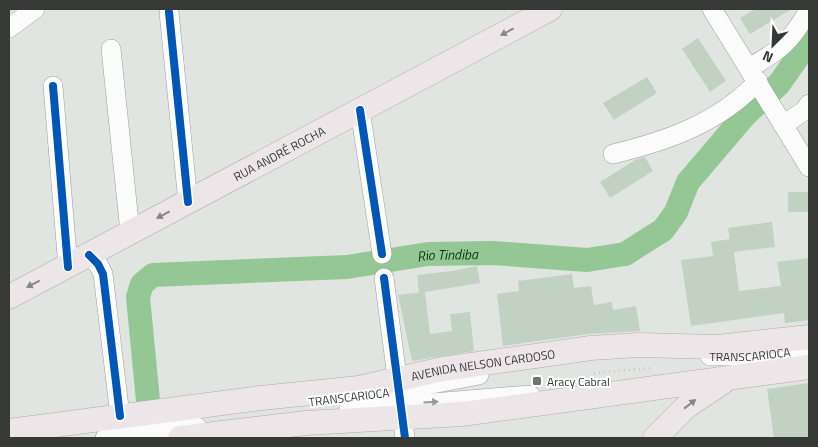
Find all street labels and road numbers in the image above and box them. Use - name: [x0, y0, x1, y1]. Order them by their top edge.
- street label: RUA ANDRÉ ROCHA: [230, 121, 328, 185]
- street label: TRANSCARIOCA: [709, 342, 791, 366]
- street label: AVENIDA NELSON CARDOSO: [409, 344, 556, 385]
- street label: TRANSCARIOCA: [308, 383, 390, 411]

